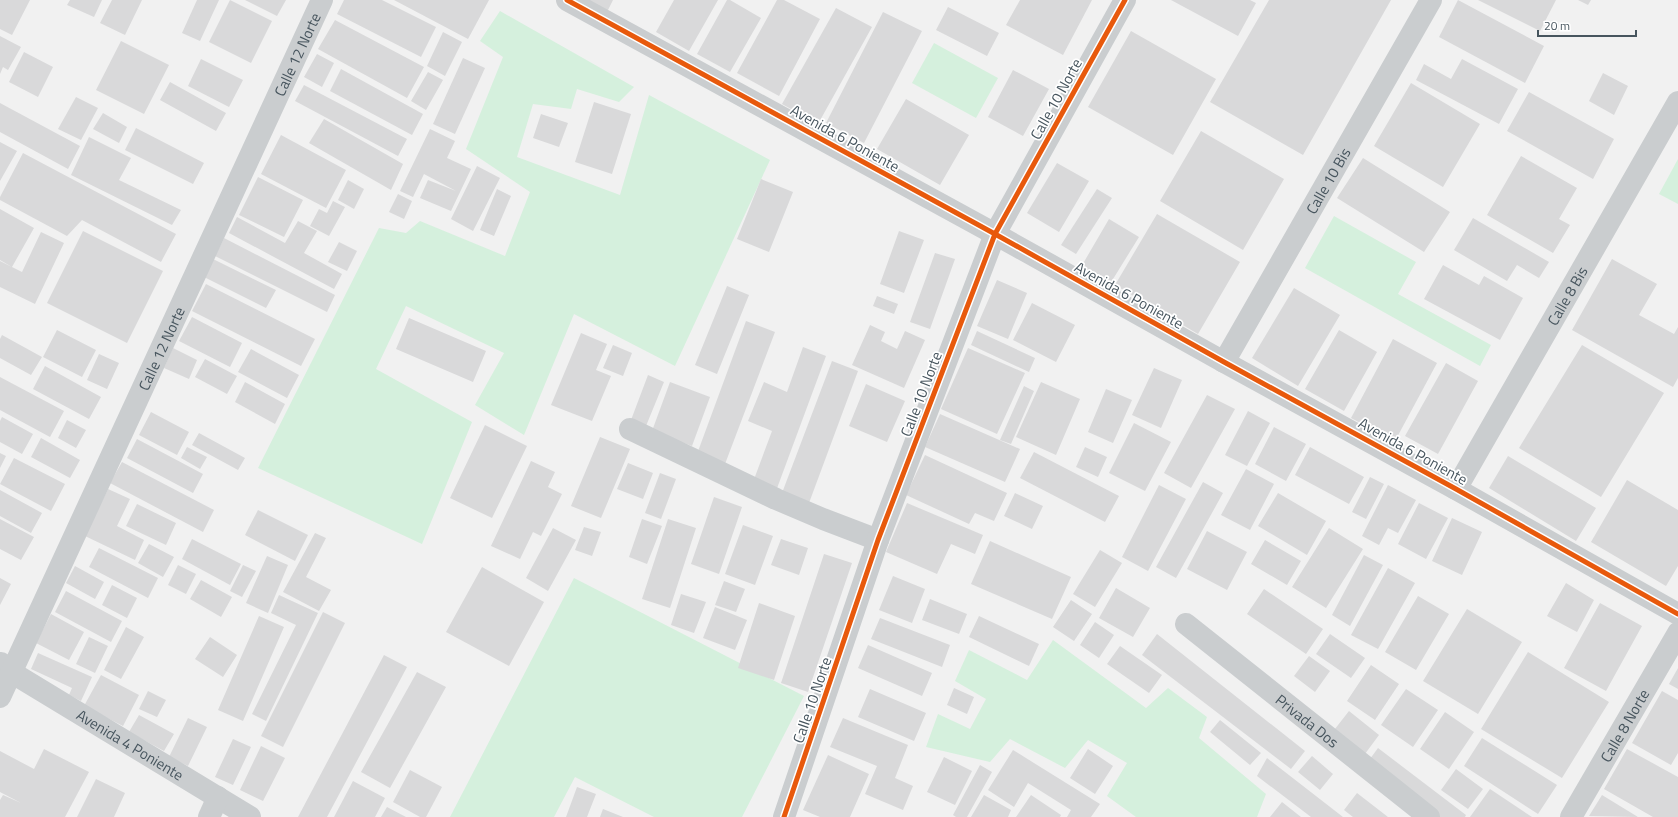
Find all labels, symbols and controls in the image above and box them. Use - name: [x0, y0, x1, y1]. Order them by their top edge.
- street label: Calle 12 Norte: [268, 9, 326, 100]
- scale bar: [1538, 12, 1636, 38]
- text: 20 m: [1544, 16, 1570, 35]
- street label: Calle 10 Norte: [1024, 54, 1088, 144]
- street label: Avenida 6 Poniente: [786, 98, 904, 178]
- street label: Calle 10 Bis: [1300, 143, 1356, 218]
- street label: Avenida 6 Poniente: [1070, 255, 1188, 335]
- street label: Calle 8 Bis: [1541, 262, 1593, 329]
- street label: Calle 12 Norte: [132, 303, 190, 394]
- street label: Calle 10 Norte: [894, 348, 948, 440]
- street label: Avenida 6 Poniente: [1354, 411, 1472, 491]
- street label: Calle 10 Norte: [787, 654, 837, 746]
- street label: Calle 8 Norte: [1594, 684, 1655, 766]
- street label: Privada Dos: [1271, 688, 1344, 753]
- street label: Avenida 4 Poniente: [72, 703, 188, 786]

